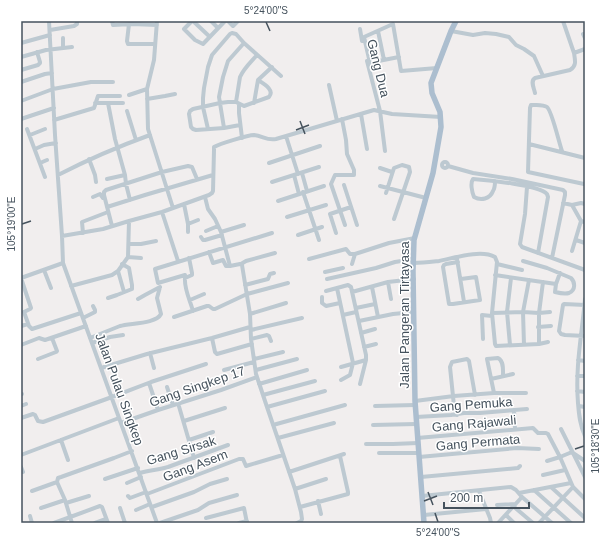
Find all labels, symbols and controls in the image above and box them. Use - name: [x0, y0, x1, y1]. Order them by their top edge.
- text: 5°24'00"S: [244, 5, 288, 16]
- street label: Gang Dua: [364, 38, 393, 99]
- text: 105°19'00"E: [6, 196, 17, 252]
- street label: Jalan Pangeran Tirtayasa: [397, 241, 412, 389]
- street label: Jalan Pulau Singkep: [92, 331, 147, 447]
- street label: Gang Singkep 17: [147, 363, 247, 410]
- street label: Gang Pemuka: [429, 394, 514, 415]
- street label: Gang Rajawali: [431, 412, 517, 435]
- text: 105°18'30"E: [590, 418, 601, 474]
- street label: Gang Permata: [435, 431, 522, 454]
- street label: Gang Sirsak: [145, 433, 218, 468]
- street label: Gang Asem: [161, 446, 230, 485]
- scale bar: [444, 484, 529, 510]
- text: 200 m: [450, 491, 483, 505]
- text: 5°24'00"S: [416, 527, 460, 538]

